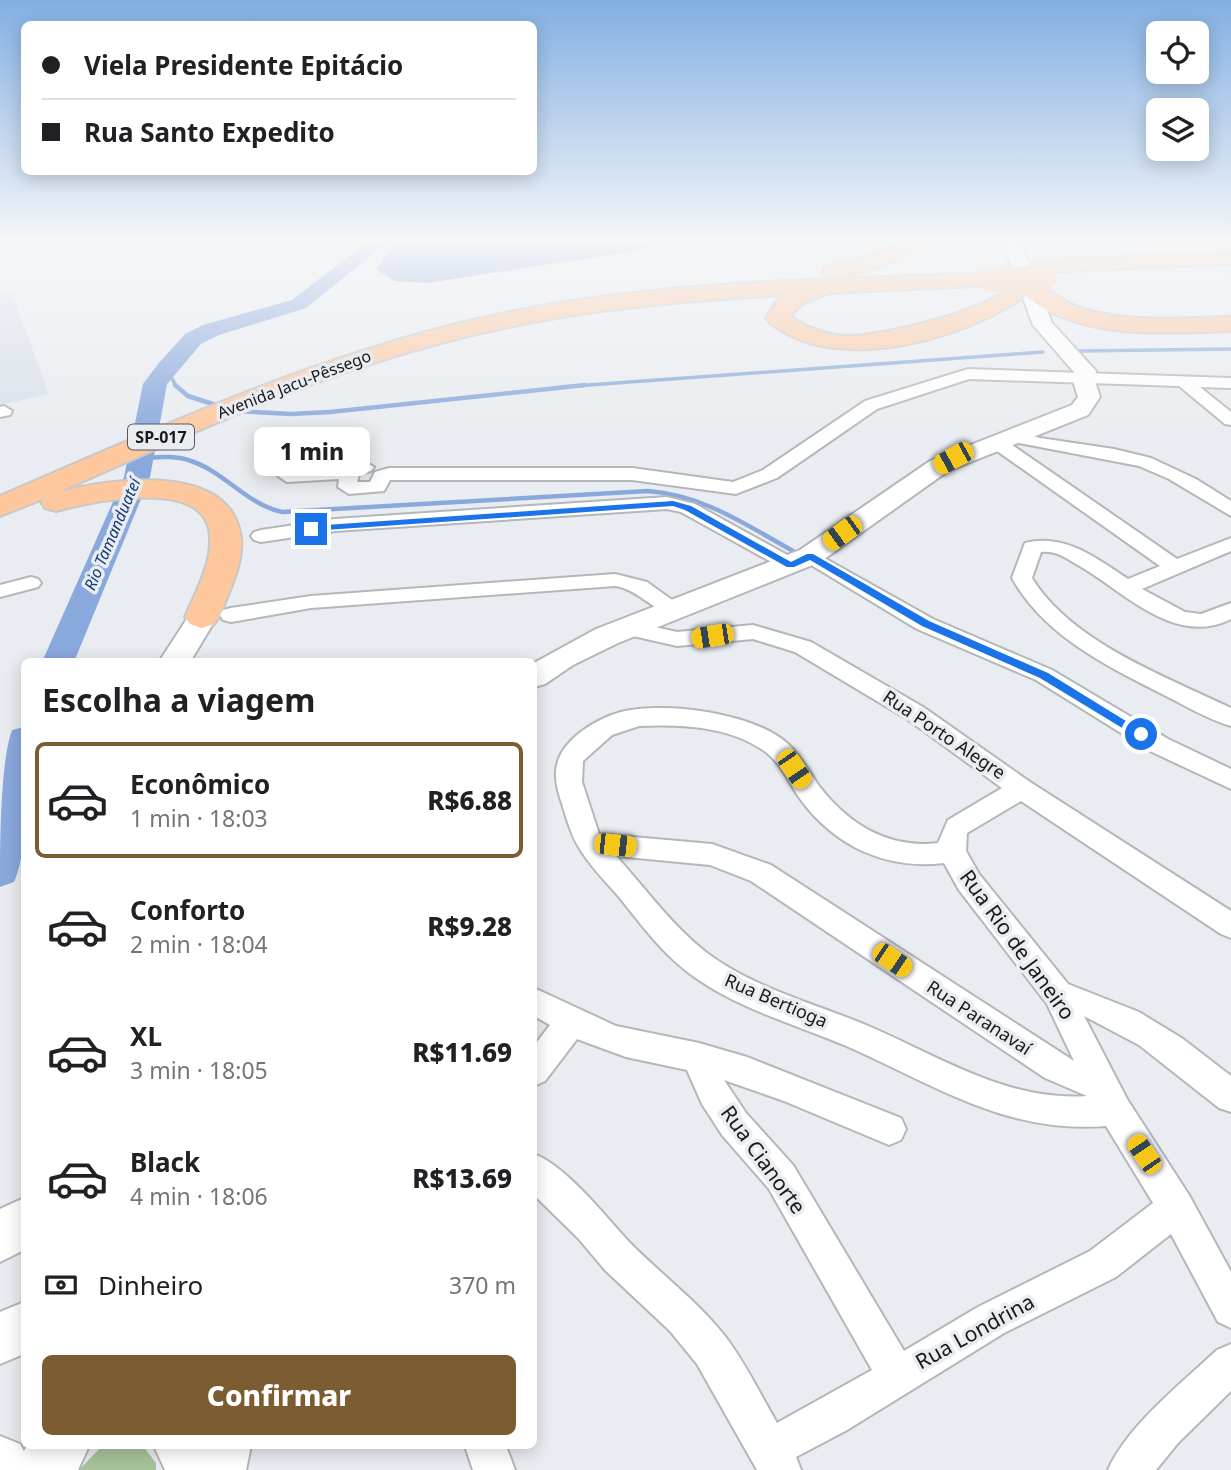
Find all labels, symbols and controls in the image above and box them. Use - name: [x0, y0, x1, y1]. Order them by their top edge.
- map controls: [1146, 21, 1209, 161]
- button: locate: [1146, 21, 1209, 84]
- text: Viela Presidente Epitácio: [84, 47, 403, 83]
- button: layers: [1146, 98, 1209, 161]
- text: Rua Santo Expedito: [84, 114, 335, 150]
- street label: Avenida Jacu-Pêssego: [214, 345, 374, 423]
- road number: SP-017: [128, 424, 194, 450]
- callout: 1 min: [253, 428, 369, 476]
- text: 1 min: [280, 435, 344, 467]
- car: [930, 439, 977, 477]
- water label: Rio Tamanduateí: [78, 473, 146, 593]
- car: [819, 512, 866, 554]
- route end: [295, 513, 327, 545]
- car: [690, 622, 735, 650]
- text: Escolha a viagem: [42, 678, 315, 721]
- street label: Rua Porto Alegre: [879, 684, 1011, 784]
- route start: [1125, 718, 1157, 750]
- car: [774, 746, 815, 792]
- text: Econômico: [130, 766, 270, 802]
- icon: car: [46, 769, 109, 832]
- text: R$6.88: [427, 782, 512, 818]
- text: 1 min · 18:03: [130, 802, 268, 834]
- car: [594, 832, 637, 858]
- street label: Rua Rio de Janeiro: [954, 864, 1082, 1025]
- text: Conforto: [130, 892, 245, 928]
- icon: car: [46, 895, 109, 958]
- text: R$9.28: [427, 908, 512, 944]
- text: 2 min · 18:04: [130, 928, 268, 960]
- car: [869, 940, 916, 980]
- street label: Rua Bertioga: [721, 968, 832, 1033]
- street label: Rua Paranavaí: [923, 974, 1037, 1060]
- text: XL: [130, 1018, 162, 1054]
- icon: car: [46, 1021, 109, 1084]
- text: R$11.69: [412, 1034, 512, 1070]
- text: 3 min · 18:05: [130, 1054, 268, 1086]
- street label: Rua Cianorte: [715, 1100, 813, 1219]
- car: [1124, 1131, 1165, 1177]
- text: Black: [130, 1144, 200, 1180]
- icon: car: [46, 1147, 109, 1210]
- text: R$13.69: [412, 1160, 512, 1196]
- text: 4 min · 18:06: [130, 1180, 268, 1212]
- icon: cash: [42, 1266, 80, 1304]
- text: Dinheiro: [98, 1267, 203, 1303]
- text: 370 m: [449, 1269, 516, 1301]
- street label: Rua Londrina: [910, 1287, 1039, 1375]
- button: Confirmar: [42, 1355, 516, 1435]

